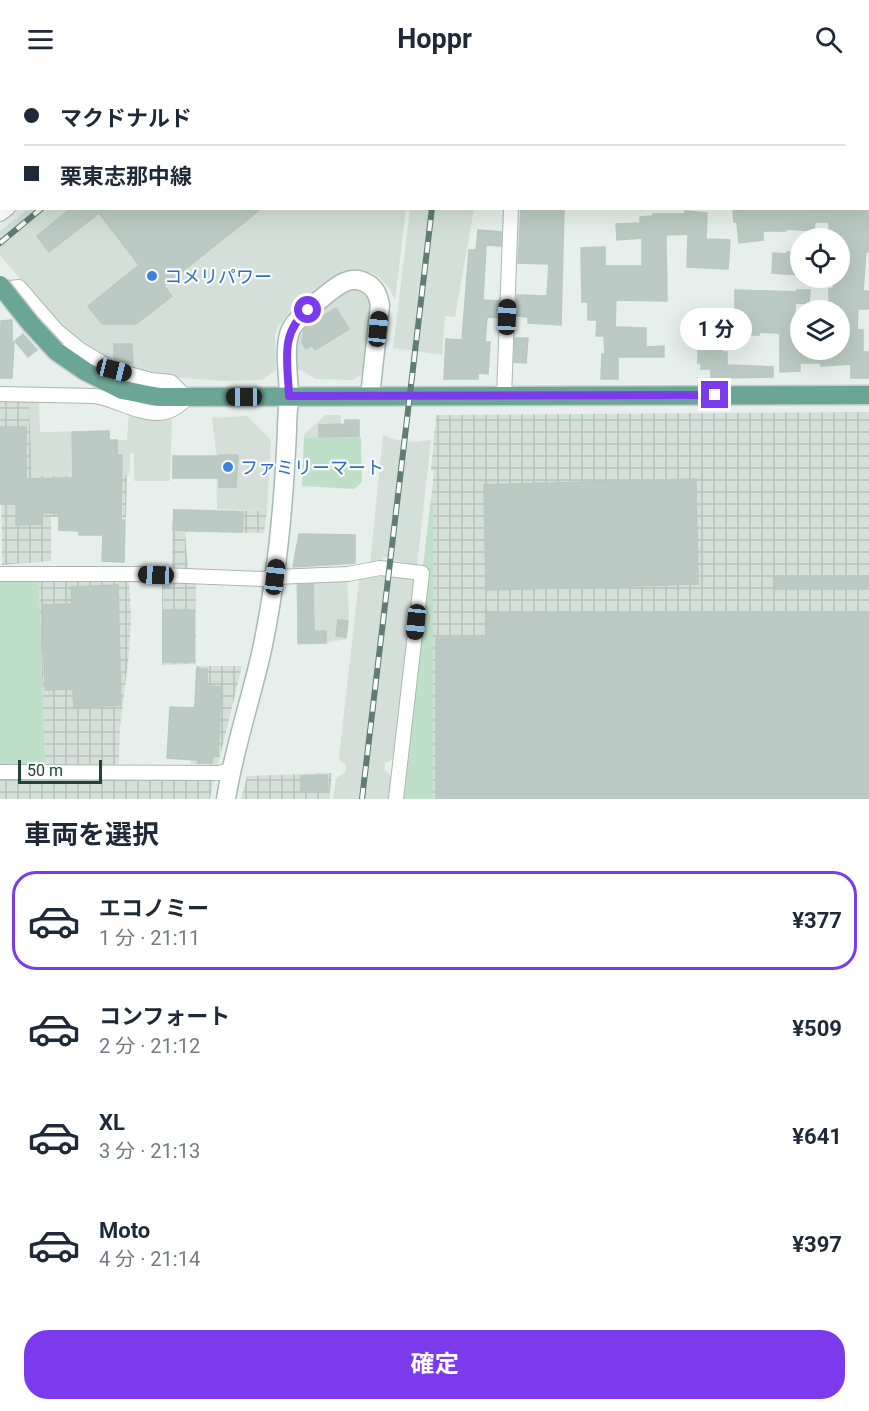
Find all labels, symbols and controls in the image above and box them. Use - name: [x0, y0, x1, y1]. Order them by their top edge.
- icon: menu: [24, 23, 57, 56]
- text: Hoppr: [397, 23, 472, 55]
- icon: search: [812, 23, 845, 56]
- text: マクドナルド: [60, 106, 192, 131]
- text: 栗東志那中線: [60, 164, 192, 189]
- map controls: [790, 228, 850, 360]
- button: locate: [790, 228, 850, 288]
- place label: コメリパワー: [164, 266, 272, 287]
- marker: コメリパワー: [145, 269, 159, 283]
- route start: [294, 296, 321, 323]
- car: [497, 299, 517, 335]
- button: layers: [790, 300, 850, 360]
- callout: 1 分: [679, 308, 751, 350]
- car: [367, 310, 389, 348]
- text: 1 分: [698, 317, 734, 341]
- car: [94, 357, 134, 383]
- route end: [701, 381, 728, 408]
- car: [226, 388, 262, 406]
- place label: ファミリーマート: [240, 457, 384, 478]
- marker: ファミリーマート: [221, 460, 235, 474]
- car: [264, 558, 286, 596]
- car: [138, 565, 174, 585]
- car: [405, 603, 427, 641]
- scale bar: [18, 757, 102, 784]
- text: 50 m: [27, 761, 63, 780]
- text: 車両を選択: [24, 819, 159, 851]
- icon: car: [27, 894, 81, 948]
- text: エコノミー: [99, 896, 209, 921]
- text: ¥377: [792, 908, 842, 933]
- text: 1 分 · 21:11: [99, 926, 200, 950]
- icon: car: [27, 1002, 81, 1056]
- text: コンフォート: [99, 1004, 230, 1029]
- text: ¥509: [792, 1016, 842, 1041]
- text: 2 分 · 21:12: [99, 1034, 200, 1058]
- icon: car: [27, 1110, 81, 1164]
- text: XL: [99, 1110, 125, 1135]
- text: ¥641: [792, 1124, 842, 1149]
- text: 3 分 · 21:13: [99, 1139, 200, 1163]
- icon: car: [27, 1218, 81, 1272]
- text: Moto: [99, 1218, 150, 1243]
- text: ¥397: [792, 1232, 842, 1257]
- text: 4 分 · 21:14: [99, 1247, 200, 1271]
- button: 確定: [24, 1330, 845, 1399]

